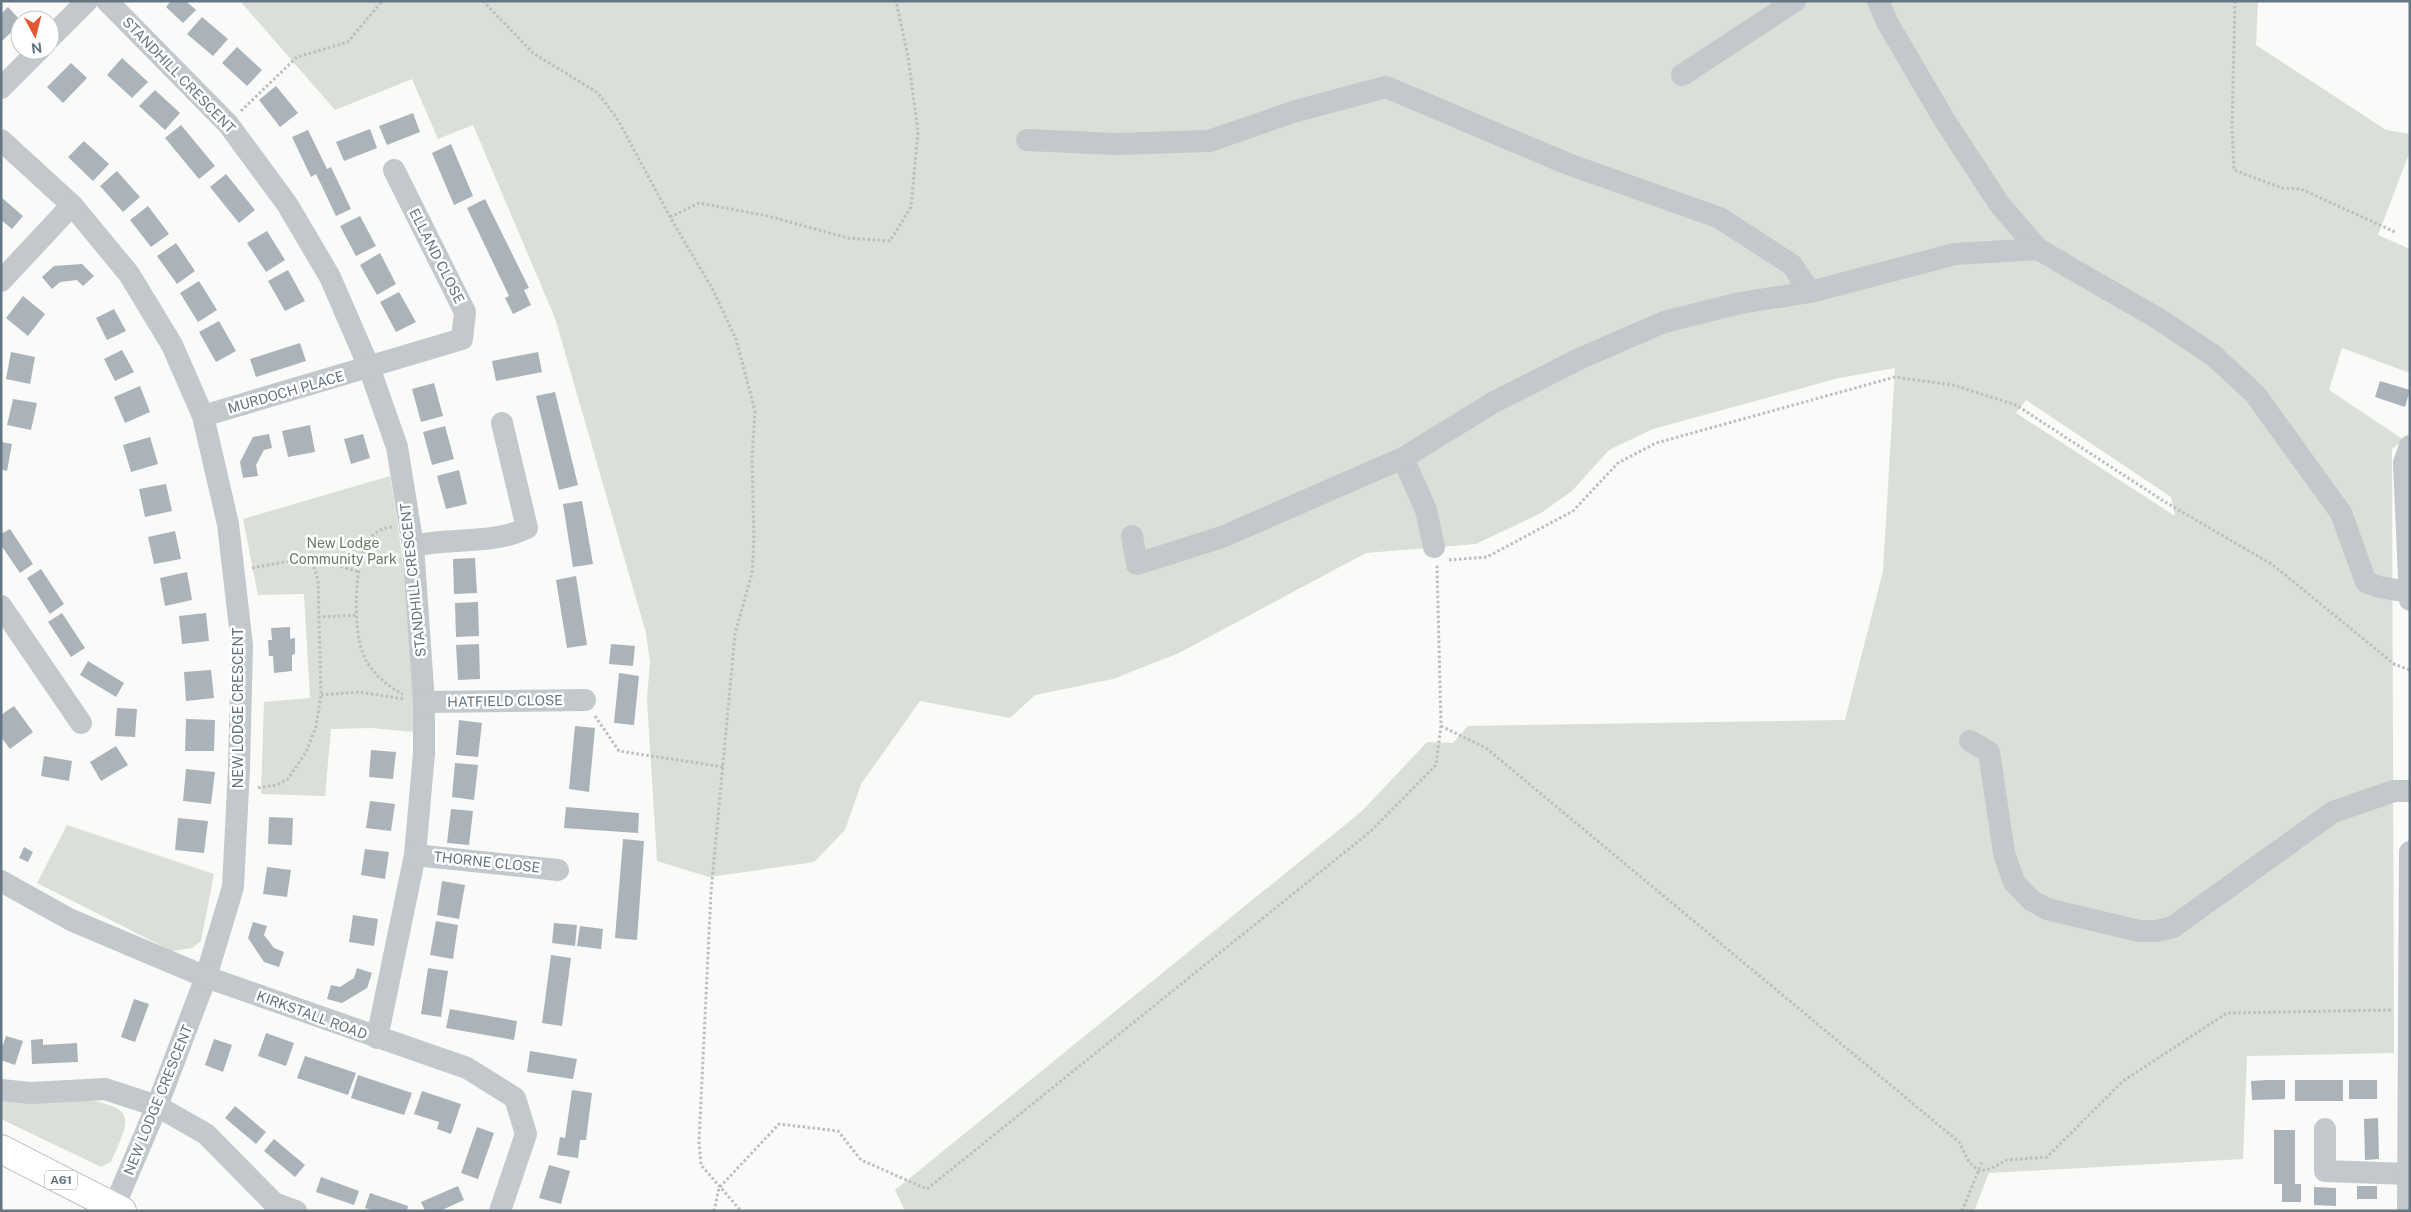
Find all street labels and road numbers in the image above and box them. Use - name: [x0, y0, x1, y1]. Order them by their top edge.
- street label: STANDHILL CRESCENT: [119, 14, 239, 136]
- street label: ELLAND CLOSE: [406, 206, 468, 306]
- street label: MURDOCH PLACE: [226, 368, 346, 416]
- street label: STANDHILL CRESCENT: [397, 502, 429, 658]
- street label: NEW LODGE CRESCENT: [230, 628, 246, 788]
- street label: HATFIELD CLOSE: [447, 692, 563, 710]
- street label: THORNE CLOSE: [433, 848, 541, 876]
- street label: KIRKSTALL ROAD: [254, 988, 370, 1042]
- street label: NEW LODGE CRESCENT: [121, 1023, 195, 1177]
- road number: A61: [45, 1170, 77, 1190]

